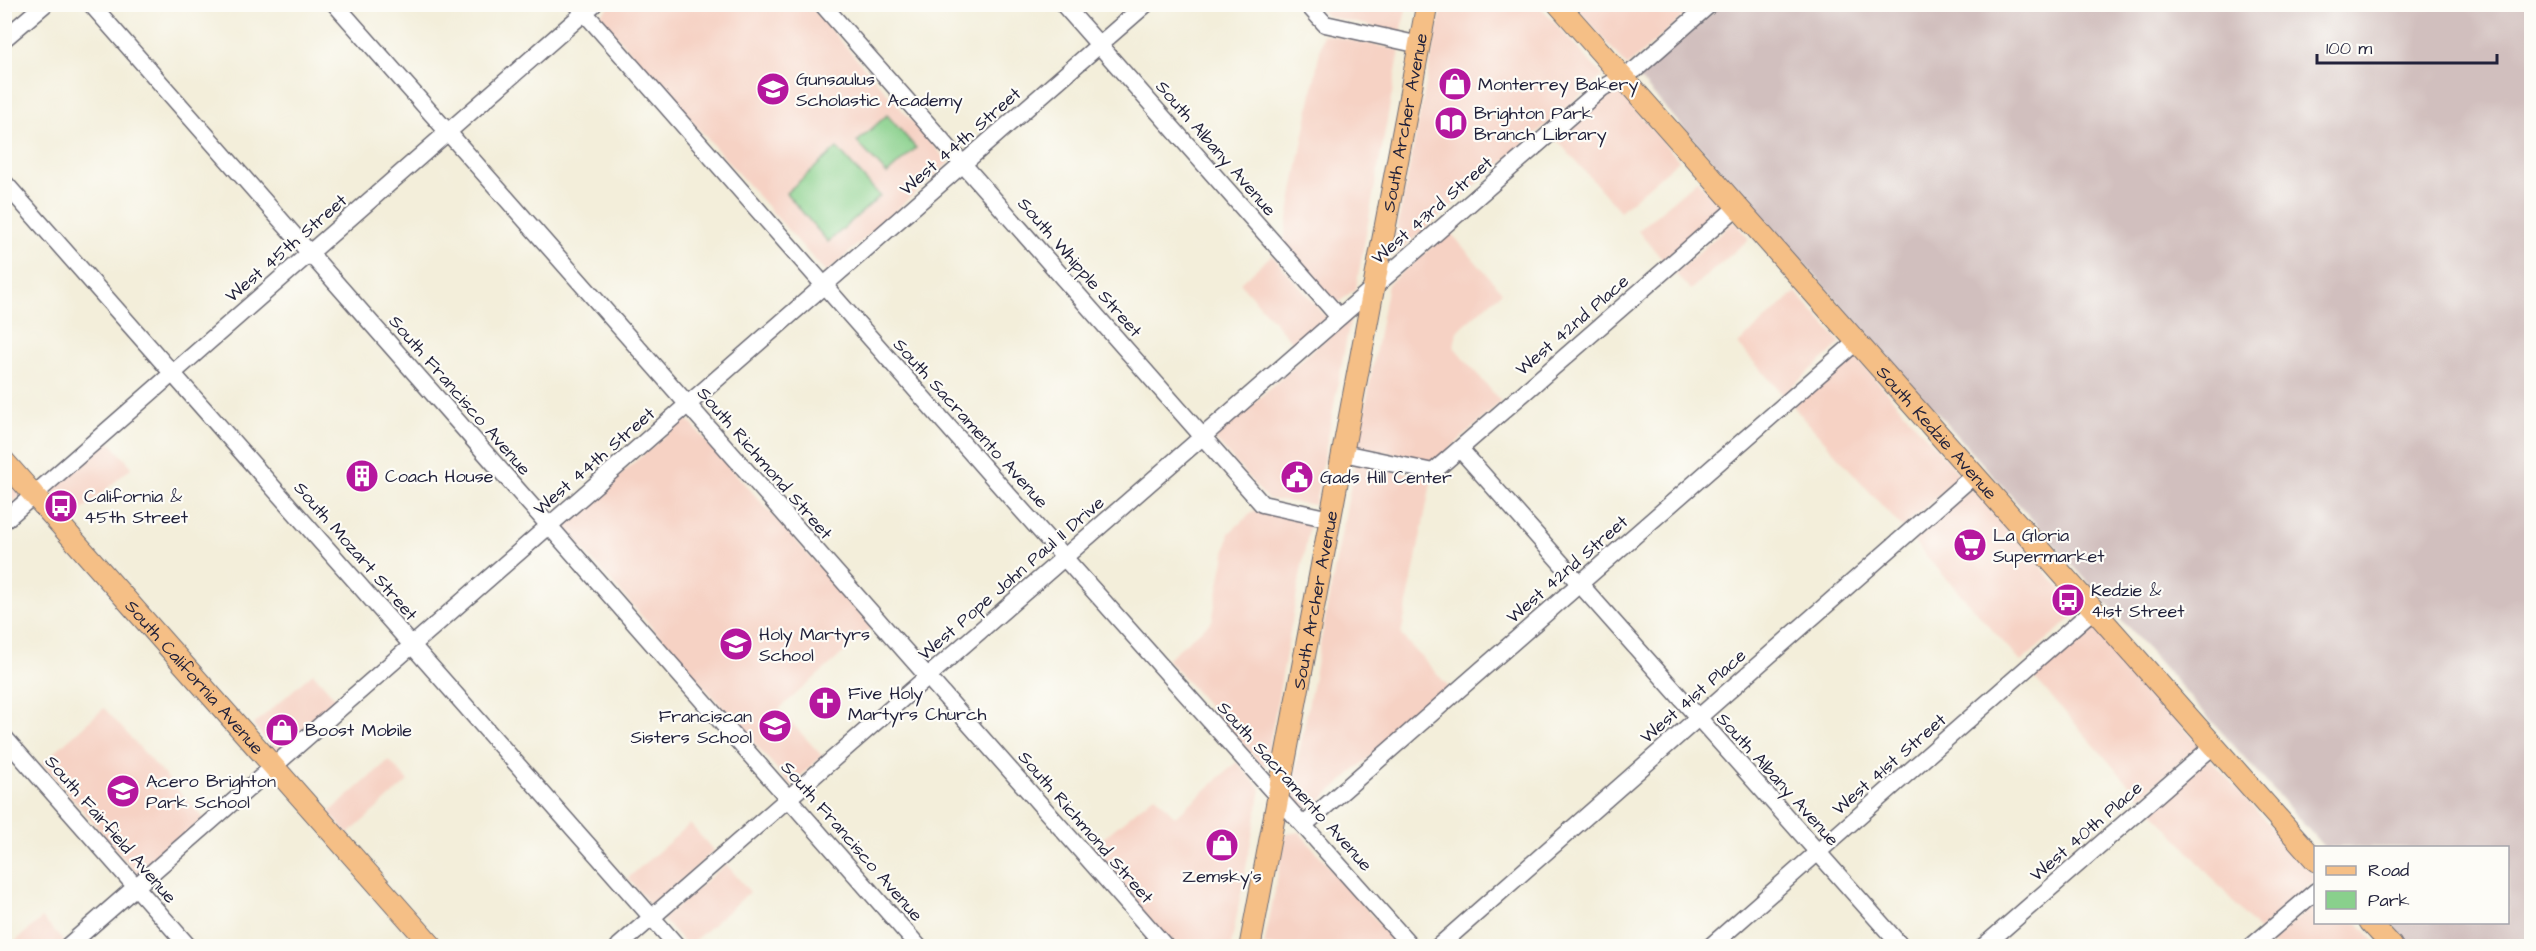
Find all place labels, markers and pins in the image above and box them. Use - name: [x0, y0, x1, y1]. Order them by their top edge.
- shop icon: Monterrey Bakery: [1437, 66, 1473, 102]
- place label: Gunsaulus Scholastic Academy: [796, 67, 963, 114]
- school or university icon: Gunsaulus Scholastic Academy: [755, 71, 791, 107]
- place label: Monterrey Bakery: [1478, 72, 1638, 98]
- place label: Brighton Park Branch Library: [1474, 101, 1607, 148]
- library icon: Brighton Park Branch Library: [1433, 105, 1469, 141]
- building icon: Coach House: [344, 458, 380, 494]
- public building icon: Gads Hill Center: [1279, 459, 1315, 495]
- place label: Coach House: [385, 464, 494, 489]
- place label: Gads Hill Center: [1320, 465, 1452, 490]
- place label: California & 45th Street: [84, 484, 189, 530]
- bus stop icon: California & 45th Street: [43, 488, 79, 524]
- place label: La Gloria Supermarket: [1993, 523, 2105, 569]
- supermarket icon: La Gloria Supermarket: [1952, 527, 1988, 563]
- place label: Kedzie & 41st Street: [2091, 578, 2185, 624]
- bus stop icon: Kedzie & 41st Street: [2050, 582, 2086, 618]
- place label: Holy Martyrs School: [759, 622, 870, 668]
- school or university icon: Holy Martyrs School: [718, 626, 754, 662]
- place label: Five Holy Martyrs Church: [848, 681, 986, 728]
- church icon: Five Holy Martyrs Church: [807, 685, 843, 721]
- place label: Franciscan Sisters School: [631, 704, 752, 750]
- school or university icon: Franciscan Sisters School: [757, 708, 793, 744]
- shop icon: Boost Mobile: [264, 712, 300, 748]
- place label: Boost Mobile: [305, 718, 412, 743]
- place label: Acero Brighton Park School: [146, 769, 276, 815]
- school or university icon: Acero Brighton Park School: [105, 773, 141, 809]
- shop icon: Zemsky's: [1204, 827, 1240, 863]
- place label: Zemsky's: [1182, 864, 1262, 890]

